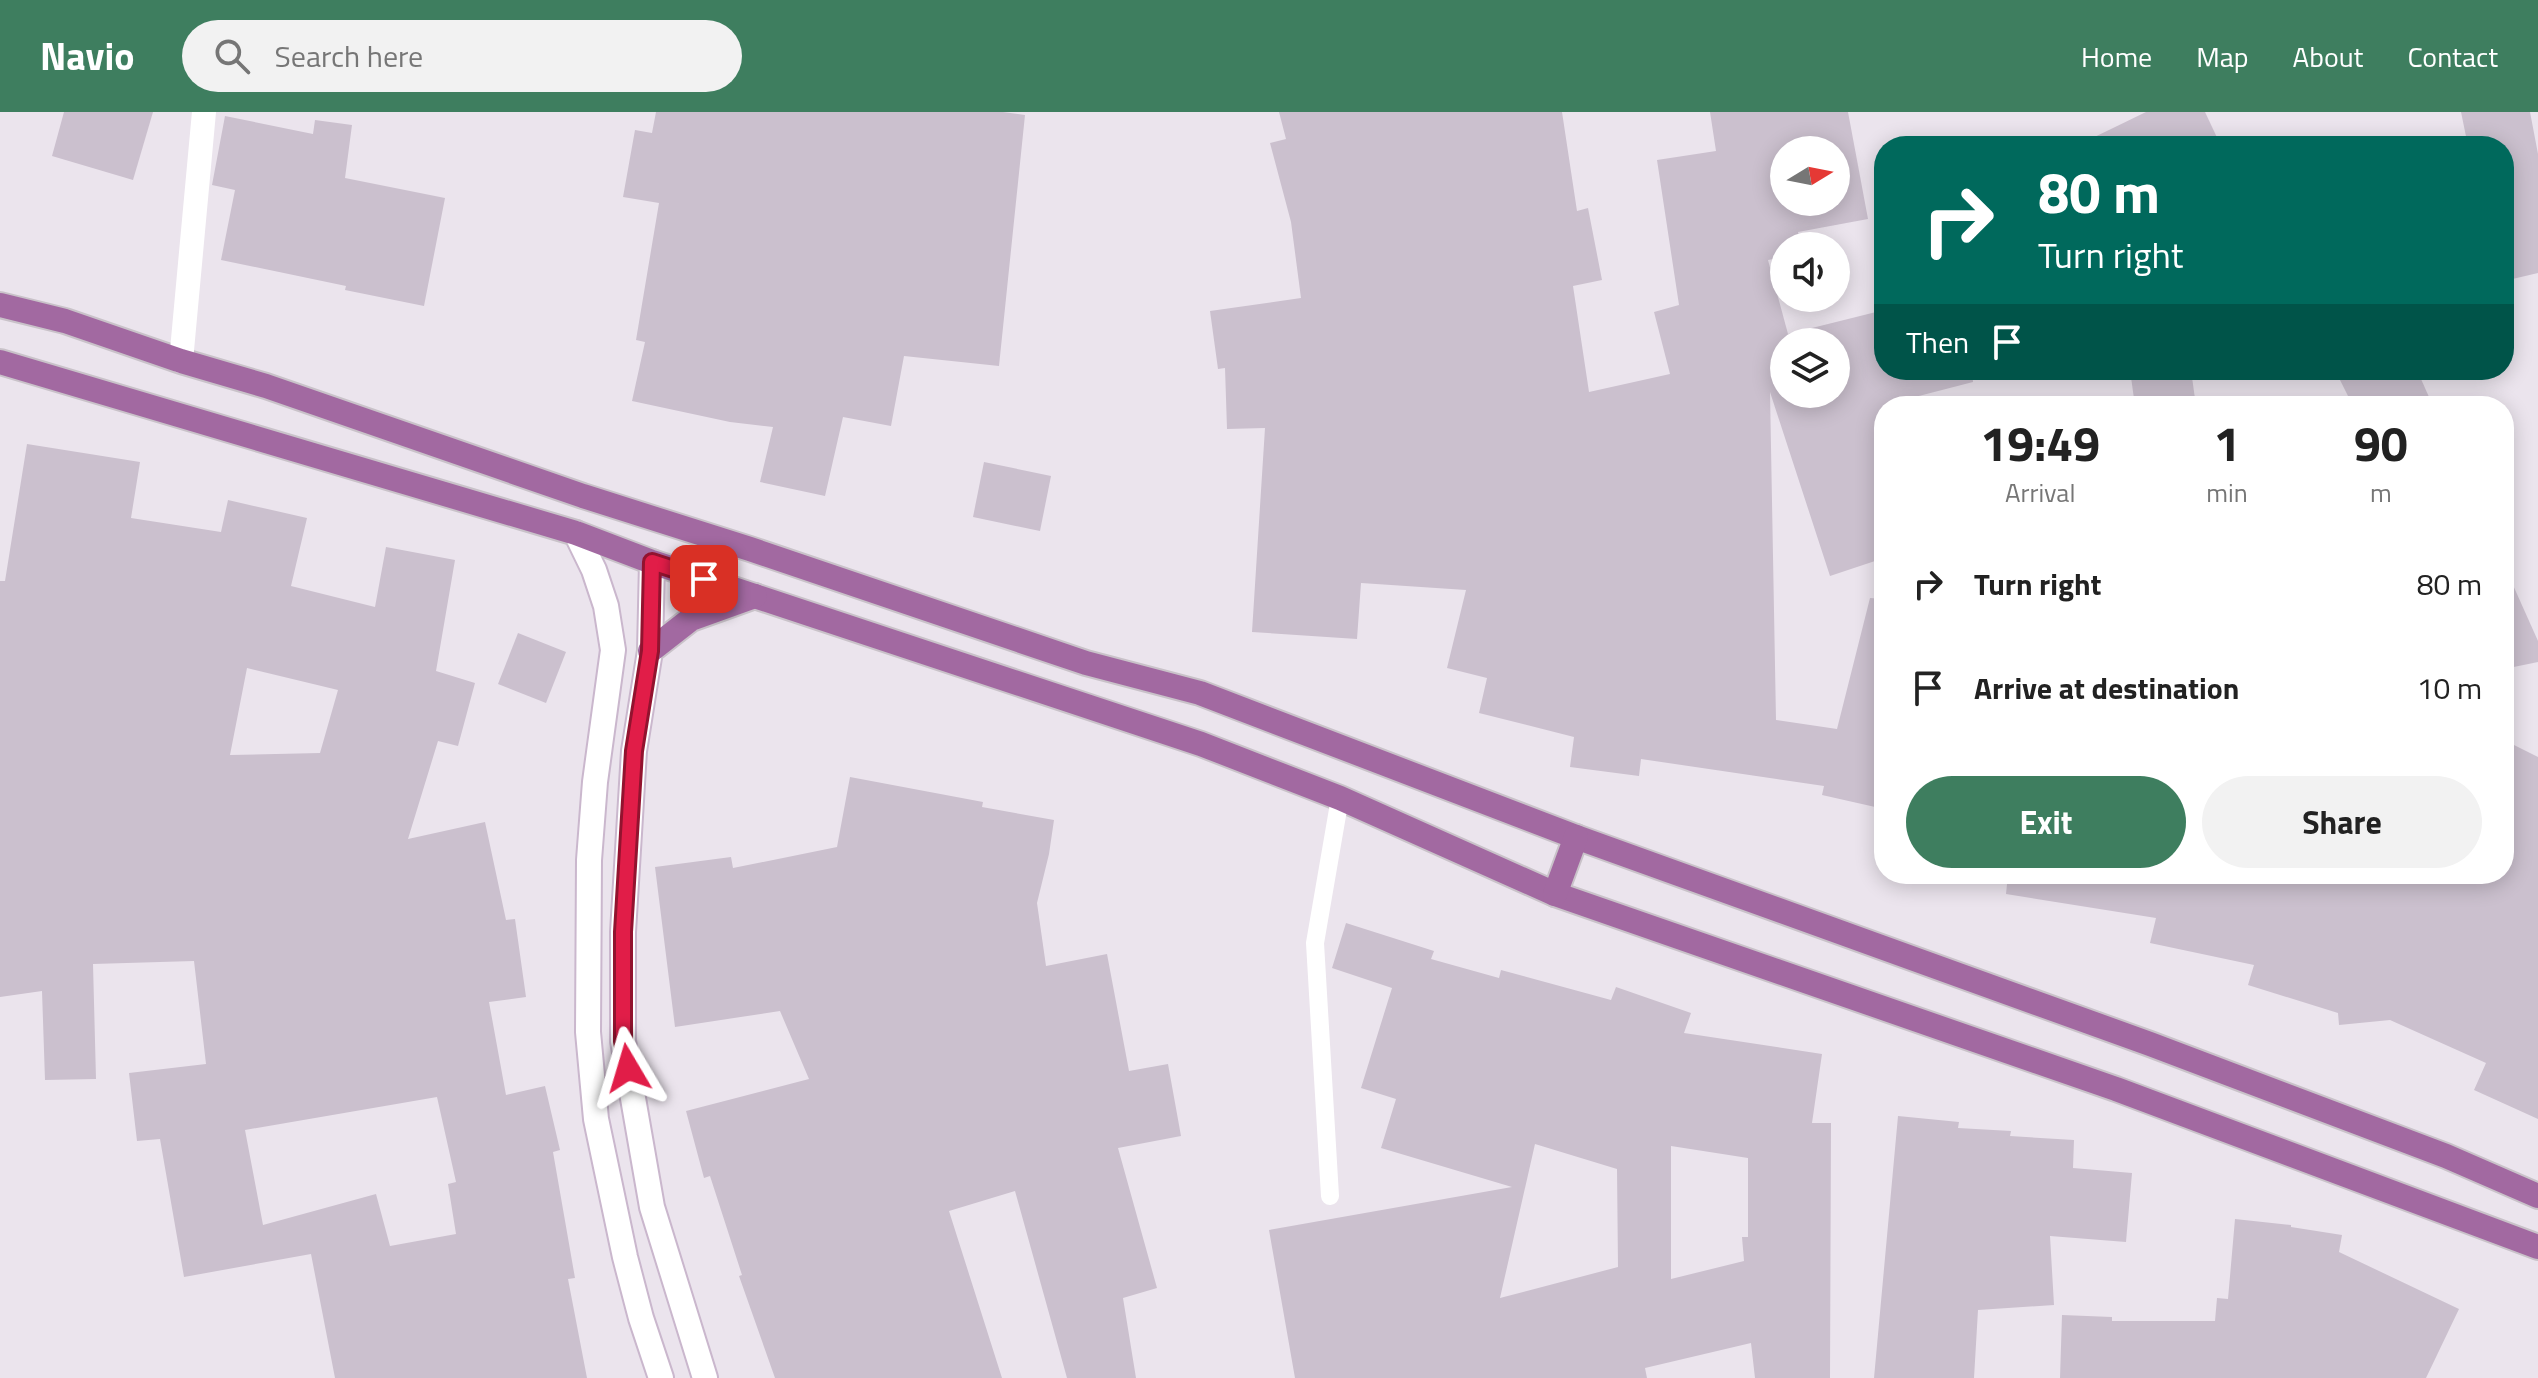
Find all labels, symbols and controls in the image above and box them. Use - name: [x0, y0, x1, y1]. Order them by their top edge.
- search box: [182, 20, 742, 92]
- text: Navio: [40, 27, 134, 85]
- text: Search here: [274, 33, 423, 79]
- icon: search: [210, 34, 254, 78]
- text: Home: [2081, 35, 2152, 78]
- text: Map: [2196, 35, 2249, 78]
- text: About: [2293, 35, 2363, 78]
- text: Contact: [2407, 35, 2498, 78]
- north arrow: [1770, 136, 1850, 216]
- map controls: [1770, 136, 1850, 408]
- text: 80 m: [2038, 150, 2160, 235]
- icon: right: [1906, 168, 2010, 272]
- text: Turn right: [2038, 227, 2183, 282]
- button: sound: [1770, 232, 1850, 312]
- text: Then: [1906, 319, 1969, 365]
- icon: arrive: [1985, 320, 2029, 364]
- button: layers: [1770, 328, 1850, 408]
- text: 19:49: [1980, 407, 2100, 480]
- text: 1: [2214, 407, 2240, 480]
- text: 90: [2354, 407, 2408, 480]
- text: Arrival: [2005, 473, 2075, 512]
- text: min: [2206, 473, 2248, 512]
- text: m: [2370, 473, 2392, 512]
- pin: [670, 545, 738, 613]
- icon: arrive: [682, 557, 726, 601]
- text: Turn right: [1974, 561, 2102, 607]
- text: 80 m: [2417, 561, 2482, 607]
- icon: right: [1906, 562, 1950, 606]
- text: Arrive at destination: [1974, 665, 2239, 711]
- text: 10 m: [2417, 665, 2482, 711]
- icon: arrive: [1906, 666, 1950, 710]
- button: Exit: [1906, 776, 2186, 868]
- button: Share: [2202, 776, 2482, 868]
- position arrow: [586, 1026, 670, 1110]

